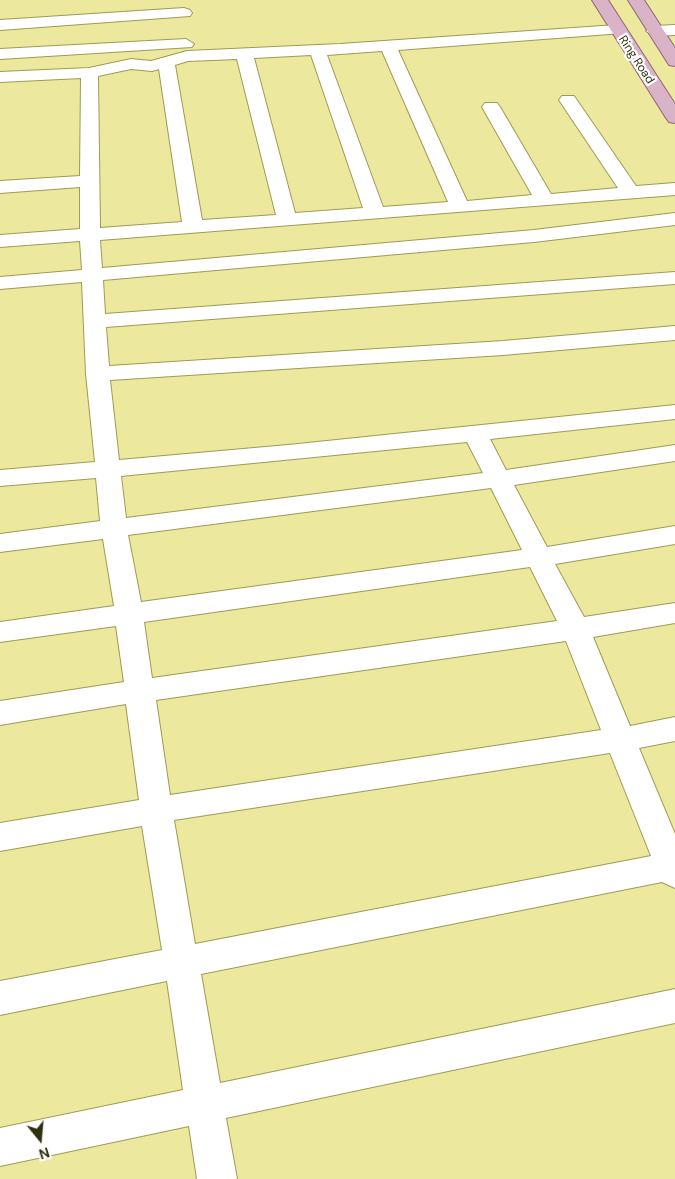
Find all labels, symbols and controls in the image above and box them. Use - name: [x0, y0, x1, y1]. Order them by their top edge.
- street label: Ring Road: [615, 33, 657, 87]
- north arrow: [15, 1114, 65, 1164]
- text: N: [37, 1143, 52, 1163]

